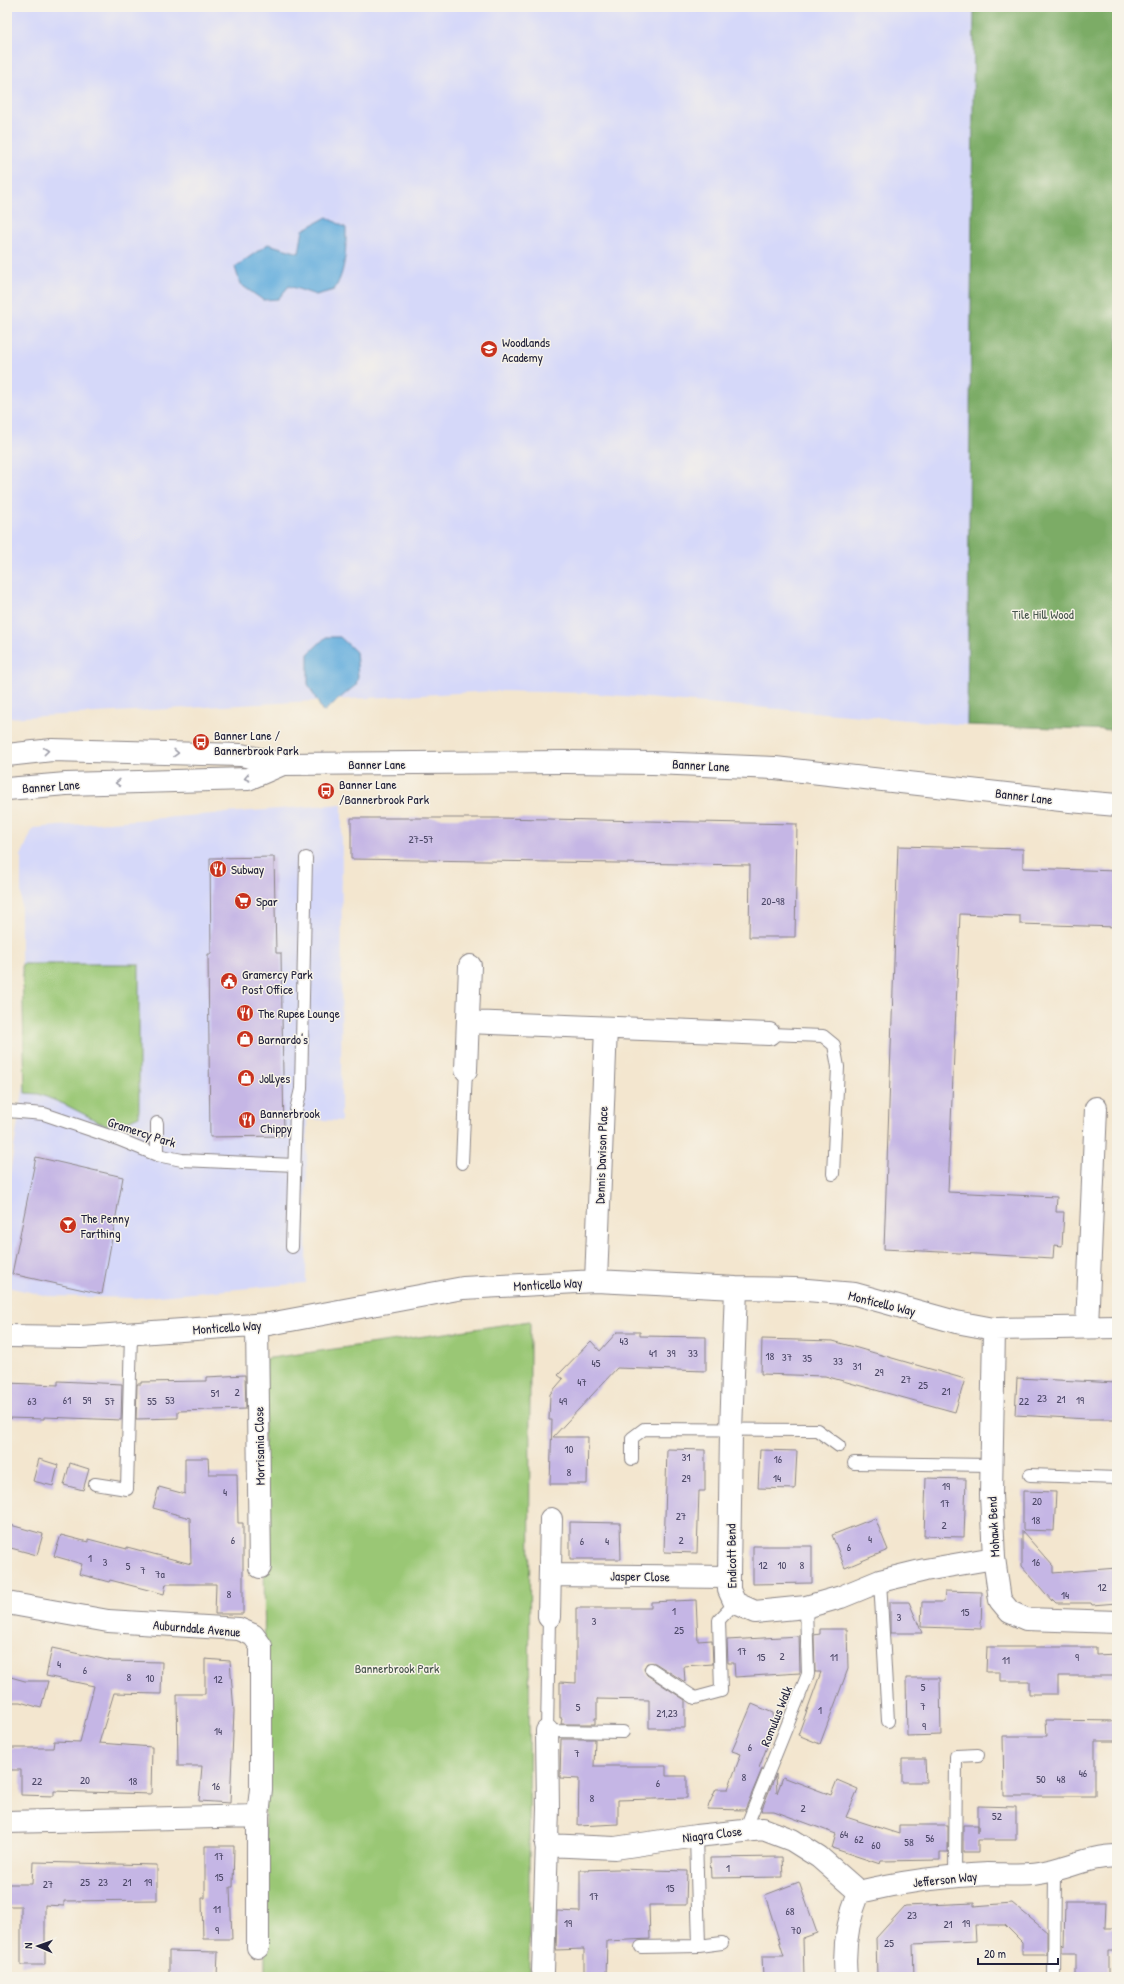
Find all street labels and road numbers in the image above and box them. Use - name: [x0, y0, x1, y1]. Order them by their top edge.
- street label: Banner Lane: [348, 755, 406, 773]
- street label: Banner Lane: [672, 755, 730, 775]
- street label: Banner Lane: [22, 775, 80, 797]
- street label: Banner Lane: [994, 784, 1054, 808]
- street label: Dennis Davison Place: [590, 1106, 612, 1204]
- street label: Gramercy Park: [106, 1113, 179, 1152]
- street label: Monticello Way: [513, 1273, 583, 1295]
- street label: Monticello Way: [846, 1286, 918, 1320]
- street label: Monticello Way: [192, 1316, 262, 1338]
- street label: Morrisania Close: [249, 1406, 269, 1486]
- street label: Mohawk Bend: [982, 1496, 1004, 1558]
- street label: Endicott Bend: [721, 1524, 741, 1588]
- street label: Jasper Close: [610, 1566, 670, 1586]
- street label: Auburndale Avenue: [153, 1615, 241, 1641]
- street label: Romulus Walk: [756, 1682, 797, 1749]
- street label: Niagra Close: [681, 1821, 743, 1847]
- street label: Jefferson Way: [912, 1867, 979, 1891]

